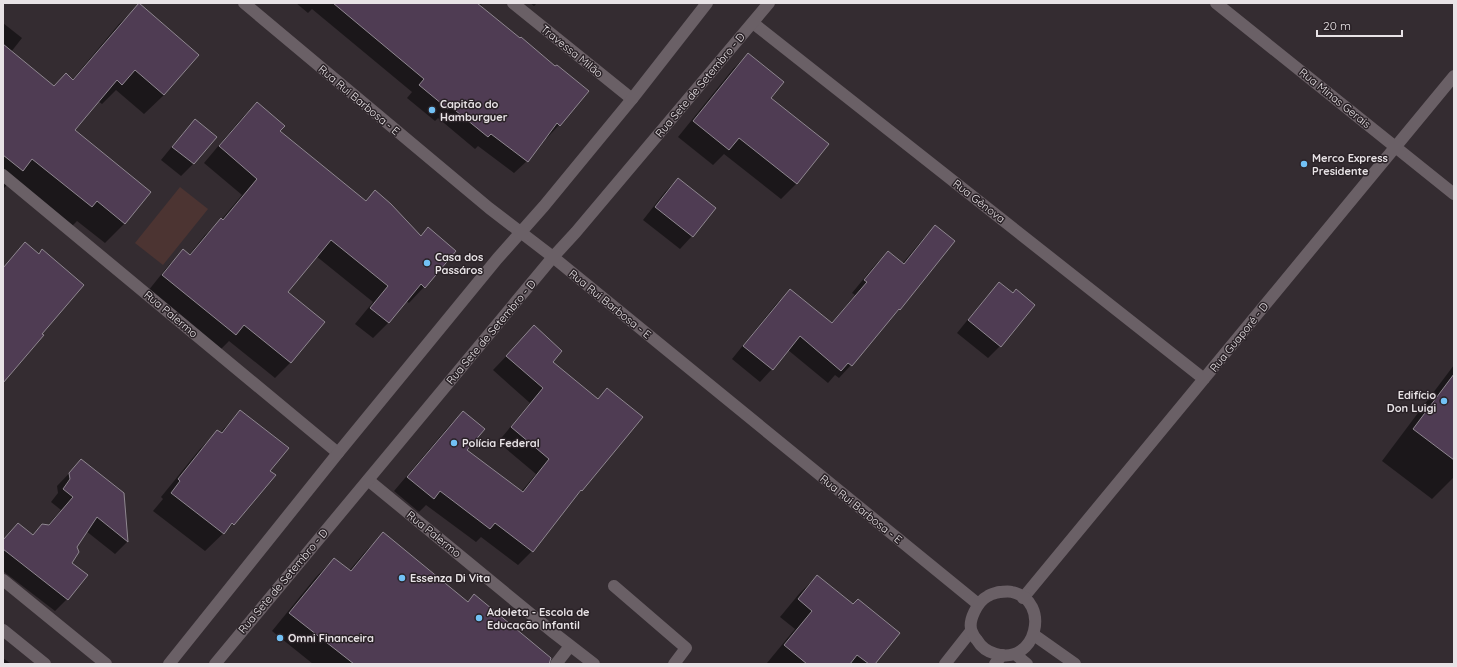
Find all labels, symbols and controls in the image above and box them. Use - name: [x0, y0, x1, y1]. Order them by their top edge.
- scale bar: [1317, 12, 1402, 38]
- text: 20 m: [1323, 18, 1351, 33]
- street label: Travessa Milão: [538, 22, 606, 81]
- street label: Rua Sete de Setembro - D: [652, 30, 748, 140]
- street label: Rua Rui Barbosa - E: [315, 62, 403, 138]
- street label: Rua Minas Gerais: [1296, 65, 1374, 131]
- place label: Capitão do Hamburguer: [440, 97, 508, 124]
- marker: Capitão do Hamburguer: [427, 105, 437, 115]
- place label: Merco Express Presidente: [1312, 151, 1388, 178]
- marker: Merco Express Presidente: [1299, 159, 1309, 169]
- street label: Rua Gênova: [950, 176, 1008, 226]
- place label: Casa dos Passáros: [435, 250, 483, 277]
- marker: Casa dos Passáros: [422, 258, 432, 268]
- street label: Rua Rui Barbosa - E: [566, 266, 654, 342]
- street label: Rua Sete de Setembro - D: [443, 277, 539, 387]
- street label: Rua Palermo: [141, 287, 201, 341]
- street label: Rua Guaporé - D: [1207, 299, 1271, 375]
- place label: Edifício Don Luigi: [1387, 388, 1436, 415]
- marker: Edifício Don Luigi: [1439, 396, 1449, 406]
- place label: Polícia Federal: [462, 436, 540, 450]
- marker: Polícia Federal: [449, 438, 459, 448]
- street label: Rua Rui Barbosa - E: [817, 471, 905, 547]
- street label: Rua Palermo: [404, 508, 464, 560]
- street label: Rua Sete de Setembro - D: [235, 526, 331, 636]
- place label: Essenza Di Vita: [410, 571, 490, 585]
- marker: Essenza Di Vita: [397, 573, 407, 583]
- place label: Adoleta - Escola de Educação Infantil: [487, 605, 590, 632]
- marker: Adoleta - Escola de Educação Infantil: [474, 613, 484, 623]
- place label: Omni Financeira: [288, 631, 374, 645]
- marker: Omni Financeira: [275, 633, 285, 643]

